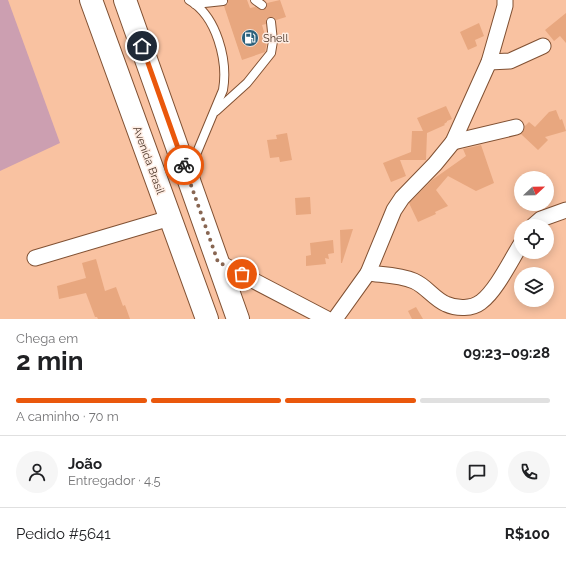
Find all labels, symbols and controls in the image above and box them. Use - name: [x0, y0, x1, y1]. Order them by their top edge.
- fuel station icon: Shell: [240, 28, 260, 48]
- pin: [125, 29, 159, 63]
- place label: Shell: [263, 32, 289, 45]
- icon: home: [131, 35, 153, 57]
- street label: Avenida Brasil: [130, 124, 167, 196]
- courier: [164, 145, 204, 185]
- icon: bike: [173, 154, 195, 176]
- north arrow: [514, 171, 554, 211]
- map controls: [514, 171, 554, 307]
- button: locate: [514, 219, 554, 259]
- pin: [225, 257, 259, 291]
- icon: bag: [231, 263, 253, 285]
- button: layers: [514, 267, 554, 307]
- text: Chega em: [16, 331, 78, 346]
- text: 09:23–09:28: [463, 344, 550, 362]
- text: 2 min: [16, 346, 83, 376]
- text: A caminho · 70 m: [16, 409, 119, 424]
- button: person: [16, 451, 58, 493]
- button: chat: [456, 451, 498, 493]
- button: phone: [508, 451, 550, 493]
- text: João: [68, 455, 102, 473]
- text: Entregador · 4.5: [68, 473, 161, 488]
- text: Pedido #5641: [16, 525, 111, 543]
- text: R$100: [505, 525, 550, 543]

